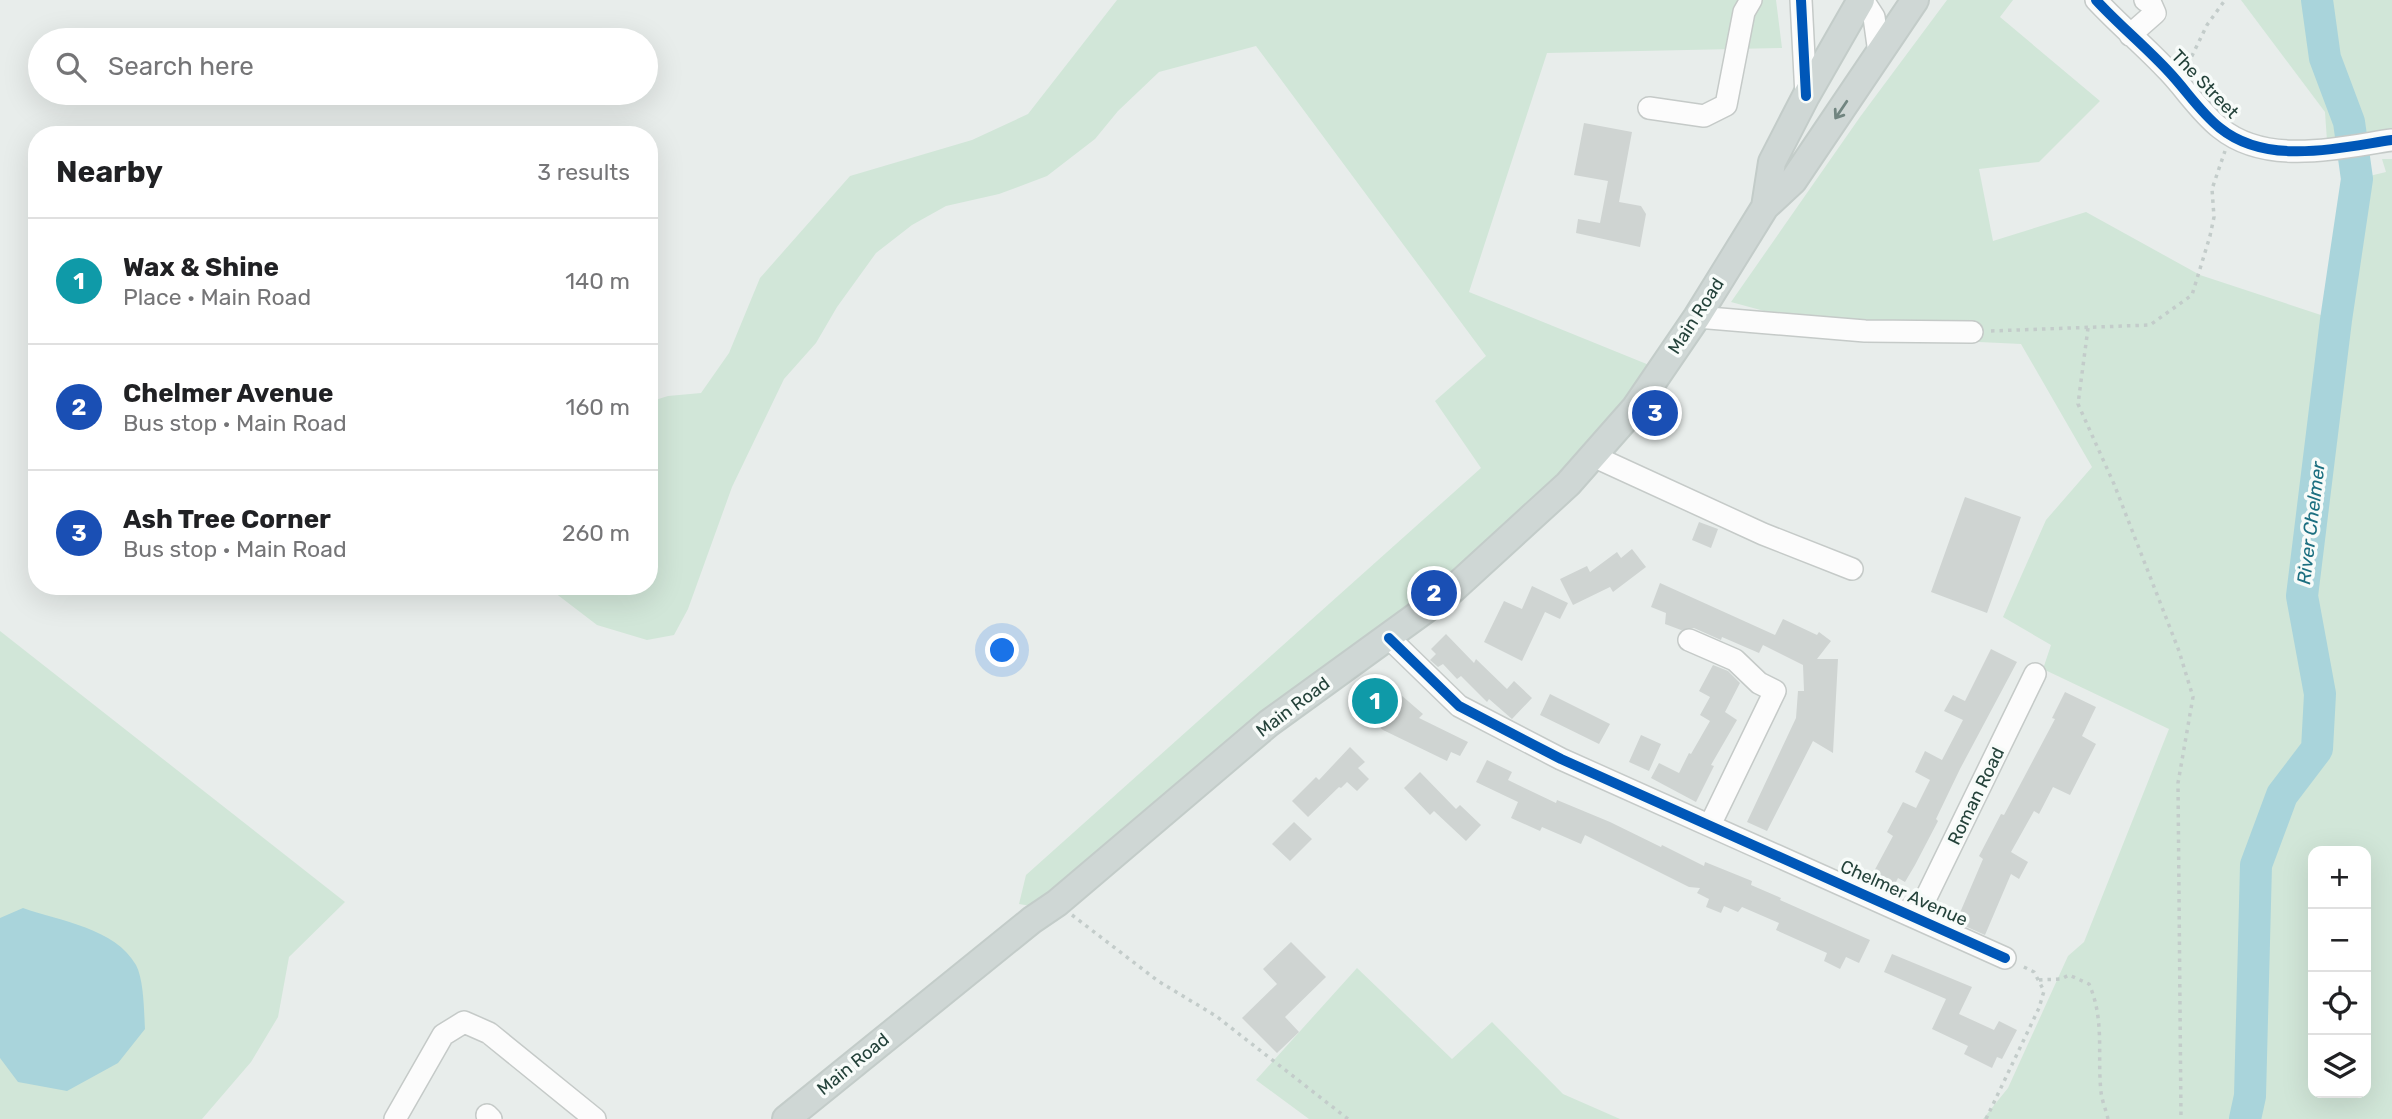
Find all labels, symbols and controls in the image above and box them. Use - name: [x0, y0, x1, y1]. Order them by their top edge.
- search box: [28, 28, 658, 105]
- street label: The Street: [2167, 45, 2243, 123]
- icon: search: [52, 48, 90, 86]
- text: Search here: [108, 51, 254, 82]
- one-way arrow: [1834, 100, 1848, 119]
- text: Nearby: [56, 154, 163, 190]
- text: 3 results: [537, 158, 630, 186]
- text: Wax & Shine: [123, 252, 279, 283]
- text: 1: [73, 267, 85, 295]
- text: 140 m: [565, 267, 630, 295]
- street label: Main Road: [1663, 274, 1729, 358]
- text: Place · Main Road: [123, 283, 311, 311]
- text: Chelmer Avenue: [123, 378, 333, 409]
- pin: 3: [1632, 387, 1678, 439]
- text: 2: [72, 393, 86, 421]
- text: 160 m: [566, 393, 630, 421]
- text: Bus stop · Main Road: [123, 409, 347, 437]
- water label: River Chelmer: [2292, 460, 2330, 586]
- text: Ash Tree Corner: [123, 504, 331, 535]
- text: 3: [71, 519, 87, 547]
- text: 260 m: [562, 519, 630, 547]
- text: Bus stop · Main Road: [123, 535, 347, 563]
- pin: 2: [1411, 567, 1457, 619]
- your location: [985, 633, 1019, 667]
- street label: Main Road: [1252, 672, 1334, 742]
- pin: 1: [1352, 675, 1398, 727]
- street label: Roman Road: [1943, 744, 2009, 848]
- map controls: [2308, 846, 2371, 1098]
- button: +: [2308, 846, 2371, 909]
- street label: Chelmer Avenue: [1837, 855, 1971, 931]
- button: −: [2308, 909, 2371, 972]
- button: locate: [2308, 972, 2371, 1035]
- street label: Main Road: [812, 1028, 894, 1100]
- button: layers: [2308, 1035, 2371, 1098]

